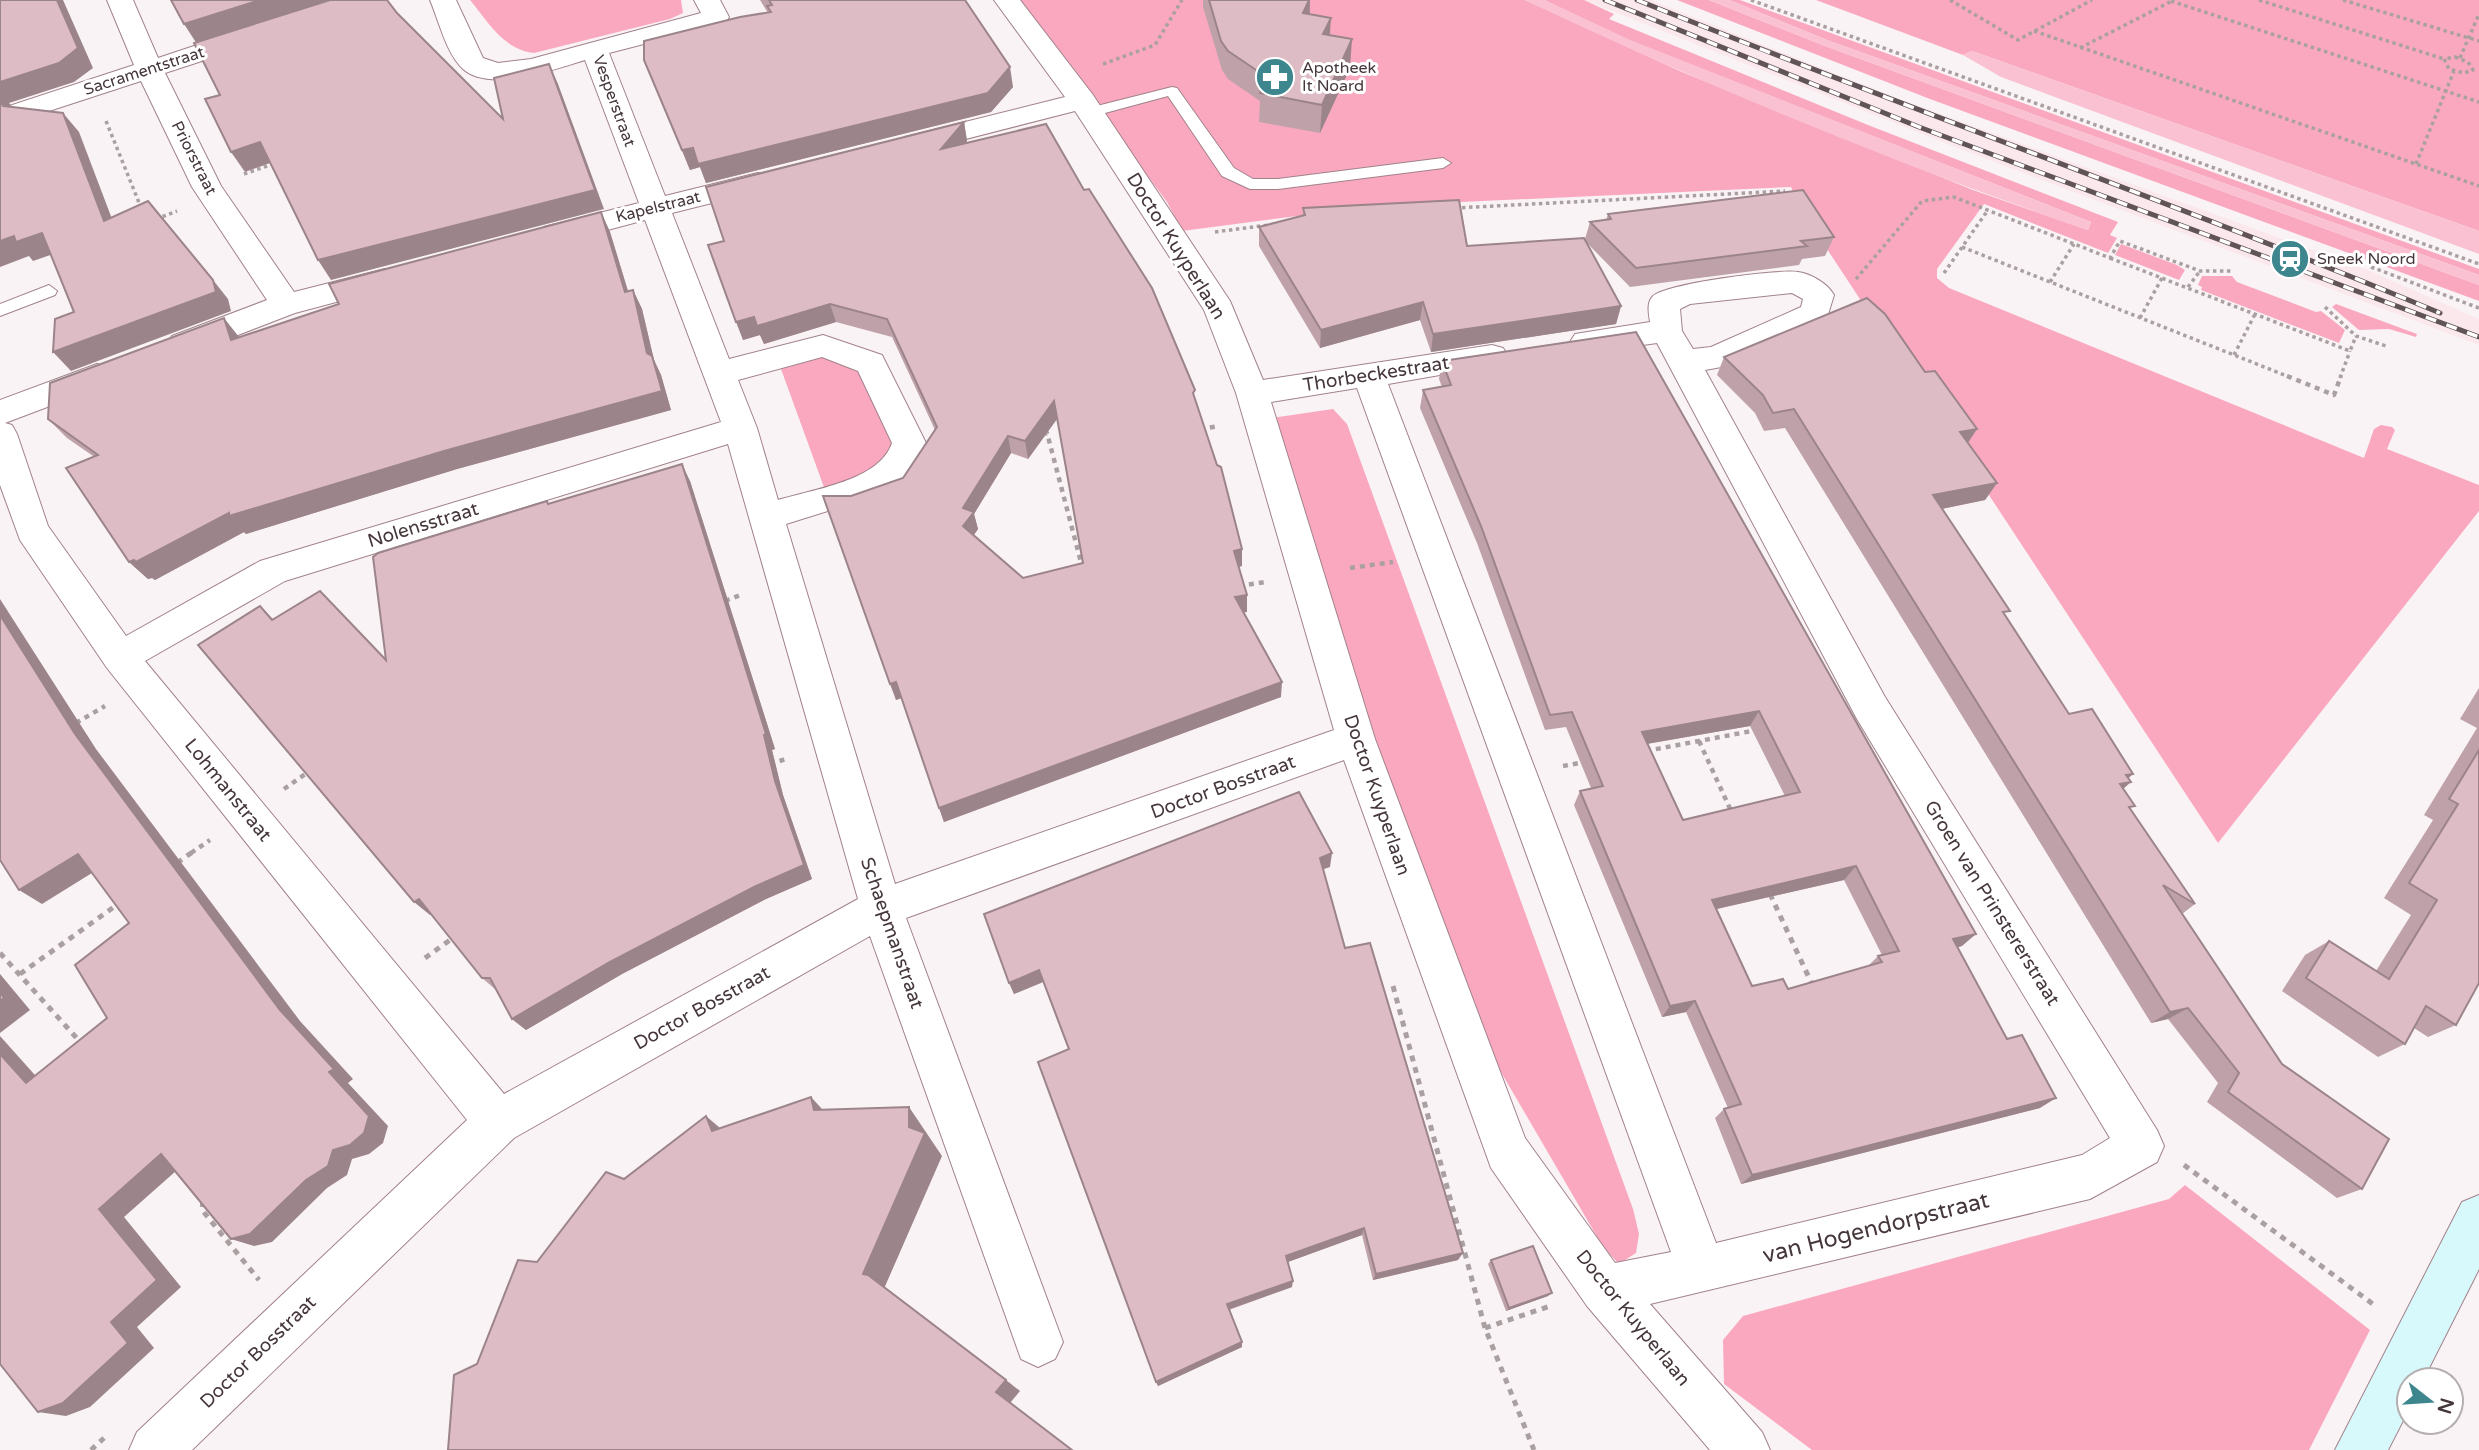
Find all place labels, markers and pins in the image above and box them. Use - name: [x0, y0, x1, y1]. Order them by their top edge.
- pharmacy icon: Apotheek It Noard: [1254, 56, 1296, 98]
- place label: Apotheek It Noard: [1302, 58, 1377, 96]
- station icon: Sneek Noord: [2269, 238, 2311, 280]
- place label: Sneek Noord: [2317, 249, 2416, 269]

